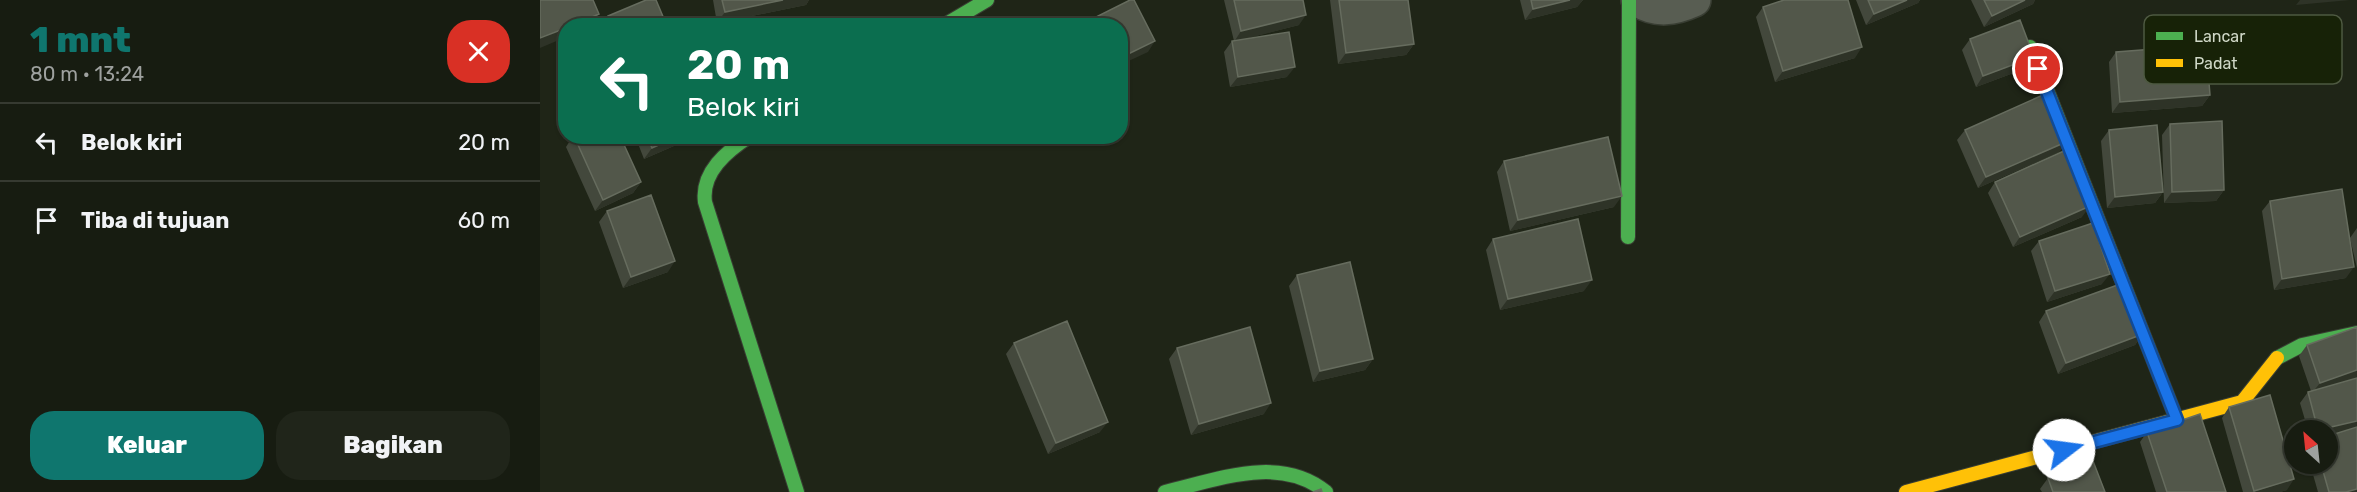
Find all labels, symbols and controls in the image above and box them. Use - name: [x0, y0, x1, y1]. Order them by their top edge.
- legend: [2144, 15, 2342, 84]
- text: 1 mnt: [30, 18, 131, 61]
- button: close: [447, 20, 510, 83]
- text: Lancar: [2194, 27, 2245, 46]
- text: 20 m: [687, 40, 790, 90]
- icon: left: [588, 42, 666, 120]
- pin: [2012, 43, 2063, 94]
- icon: arrive: [2021, 52, 2054, 85]
- text: Padat: [2194, 54, 2237, 73]
- text: 80 m · 13:24: [30, 62, 144, 86]
- text: Belok kiri: [687, 91, 800, 123]
- icon: left: [30, 126, 63, 159]
- text: Belok kiri: [81, 129, 182, 156]
- text: 20 m: [458, 129, 510, 156]
- icon: arrive: [30, 204, 63, 237]
- text: Tiba di tujuan: [81, 207, 229, 234]
- text: 60 m: [458, 207, 510, 234]
- button: Keluar: [30, 411, 264, 480]
- button: Bagikan: [276, 411, 510, 480]
- position arrow: [2032, 418, 2096, 482]
- north arrow: [2284, 420, 2338, 474]
- map controls: [2284, 420, 2338, 474]

